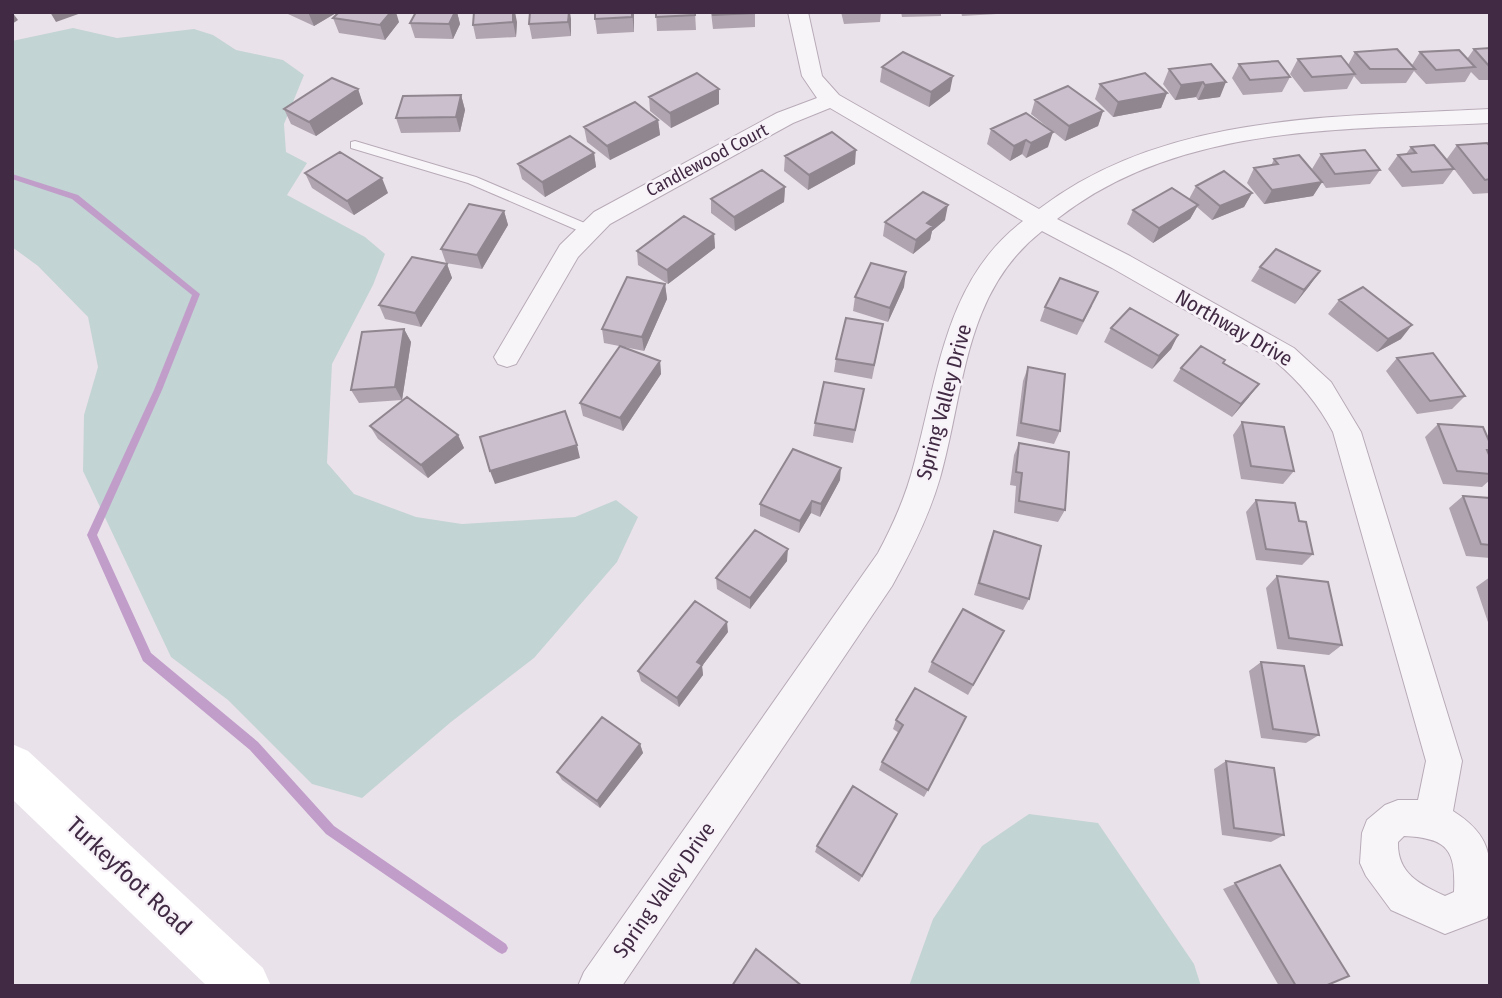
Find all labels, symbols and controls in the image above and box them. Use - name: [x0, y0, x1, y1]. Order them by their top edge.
- street label: Candlewood Court: [642, 119, 772, 201]
- street label: Northway Drive: [1171, 284, 1297, 372]
- street label: Spring Valley Drive: [911, 321, 977, 483]
- street label: Turkeyfoot Road: [61, 811, 197, 941]
- street label: Spring Valley Drive: [607, 817, 721, 963]

